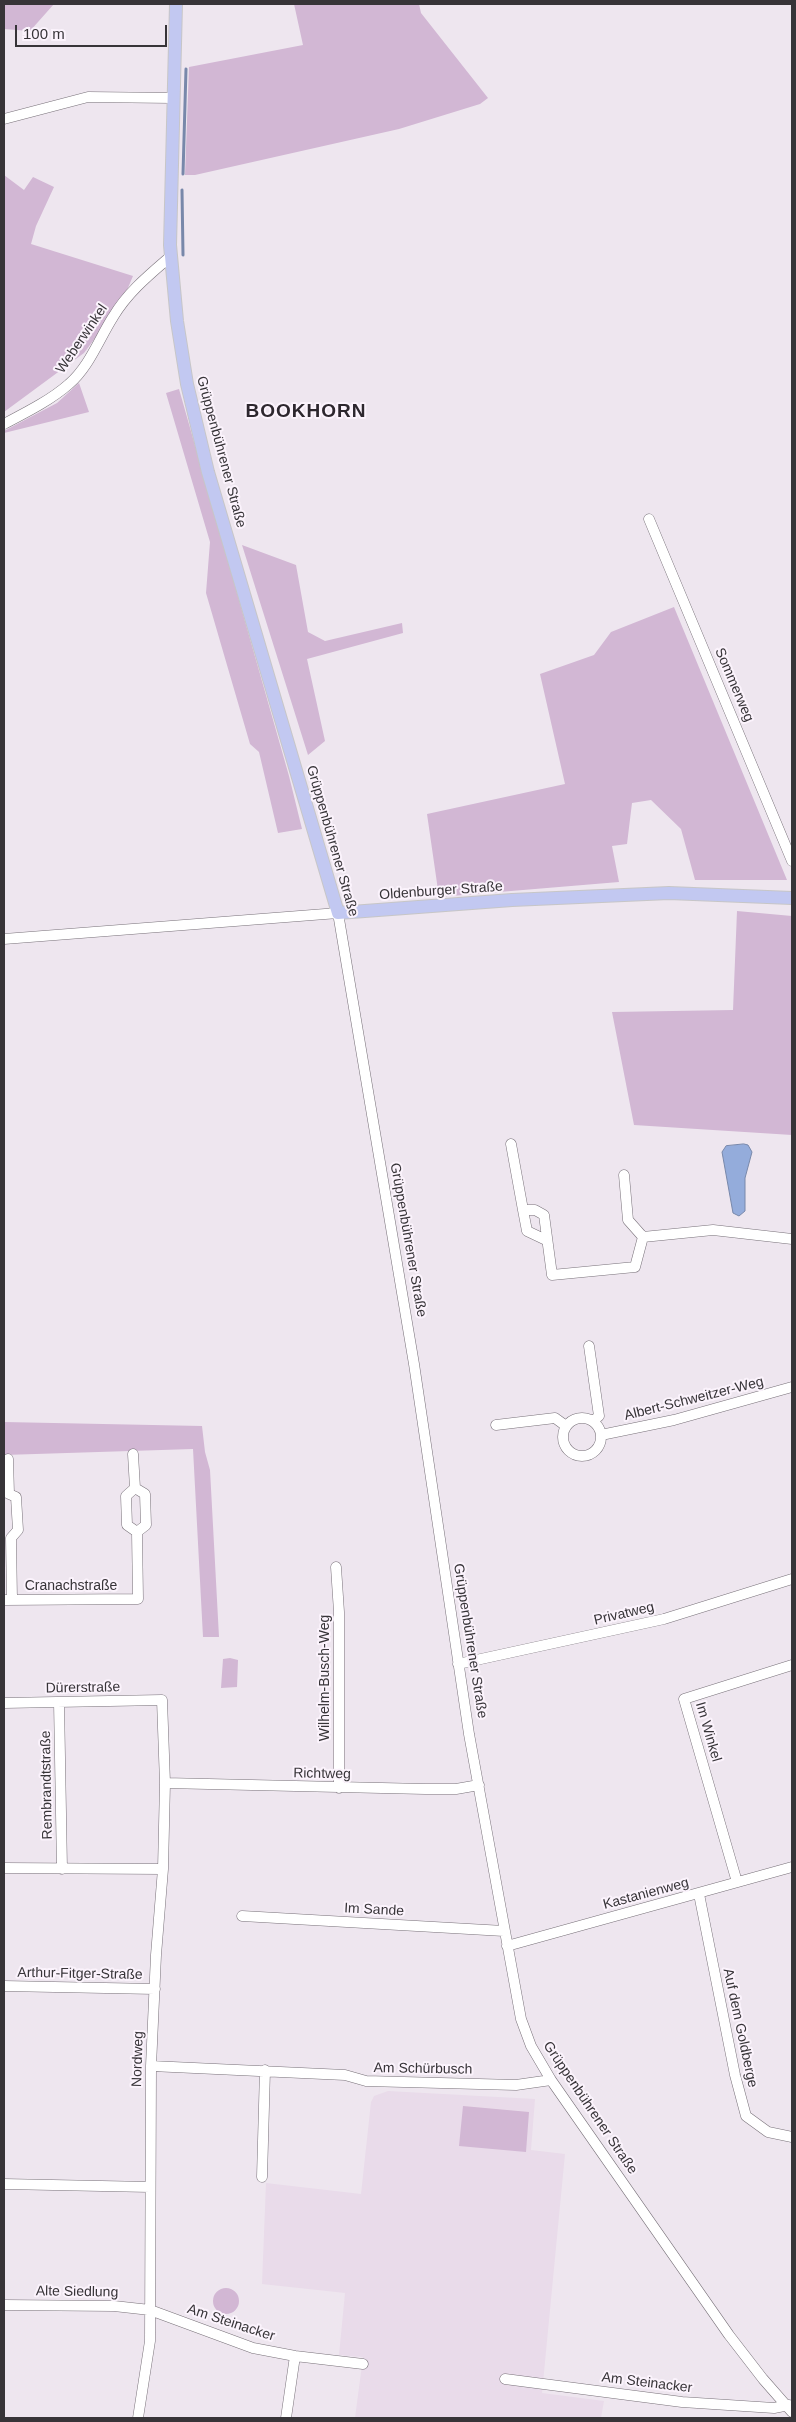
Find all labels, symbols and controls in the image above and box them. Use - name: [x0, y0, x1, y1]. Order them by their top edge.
- scale bar: [18, 15, 170, 47]
- text: 100 m: [23, 25, 65, 42]
- street label: Weberwinkel: [53, 301, 111, 377]
- street label: Grüppenbührener Straße: [193, 374, 249, 530]
- district label: BOOKHORN: [245, 401, 367, 423]
- street label: Sommerweg: [711, 646, 757, 724]
- street label: Grüppenbührener Straße: [302, 764, 362, 918]
- street label: Oldenburger Straße: [379, 878, 503, 904]
- street label: Grüppenbührener Straße: [386, 1162, 430, 1318]
- street label: Albert-Schweitzer-Weg: [623, 1374, 765, 1424]
- street label: Grüppenbührener Straße: [449, 1562, 491, 1720]
- street label: Cranachstraße: [25, 1578, 117, 1594]
- street label: Privatweg: [592, 1599, 656, 1629]
- street label: Wilhelm-Busch-Weg: [317, 1615, 333, 1741]
- street label: Dürerstraße: [46, 1679, 120, 1697]
- street label: Im Winkel: [691, 1700, 725, 1764]
- street label: Rembrandtstraße: [38, 1730, 56, 1840]
- street label: Richtweg: [293, 1765, 351, 1783]
- street label: Kastanienweg: [601, 1875, 691, 1913]
- street label: Im Sande: [344, 1900, 404, 1920]
- street label: Arthur-Fitger-Straße: [17, 1965, 143, 1983]
- street label: Auf dem Goldberge: [719, 1967, 761, 2089]
- street label: Nordweg: [129, 2031, 147, 2087]
- street label: Grüppenbührener Straße: [539, 2038, 641, 2178]
- street label: Am Schürbusch: [373, 2060, 473, 2078]
- street label: Alte Siedlung: [36, 2283, 118, 2301]
- street label: Am Steinacker: [185, 2301, 277, 2345]
- street label: Am Steinacker: [601, 2369, 693, 2397]

